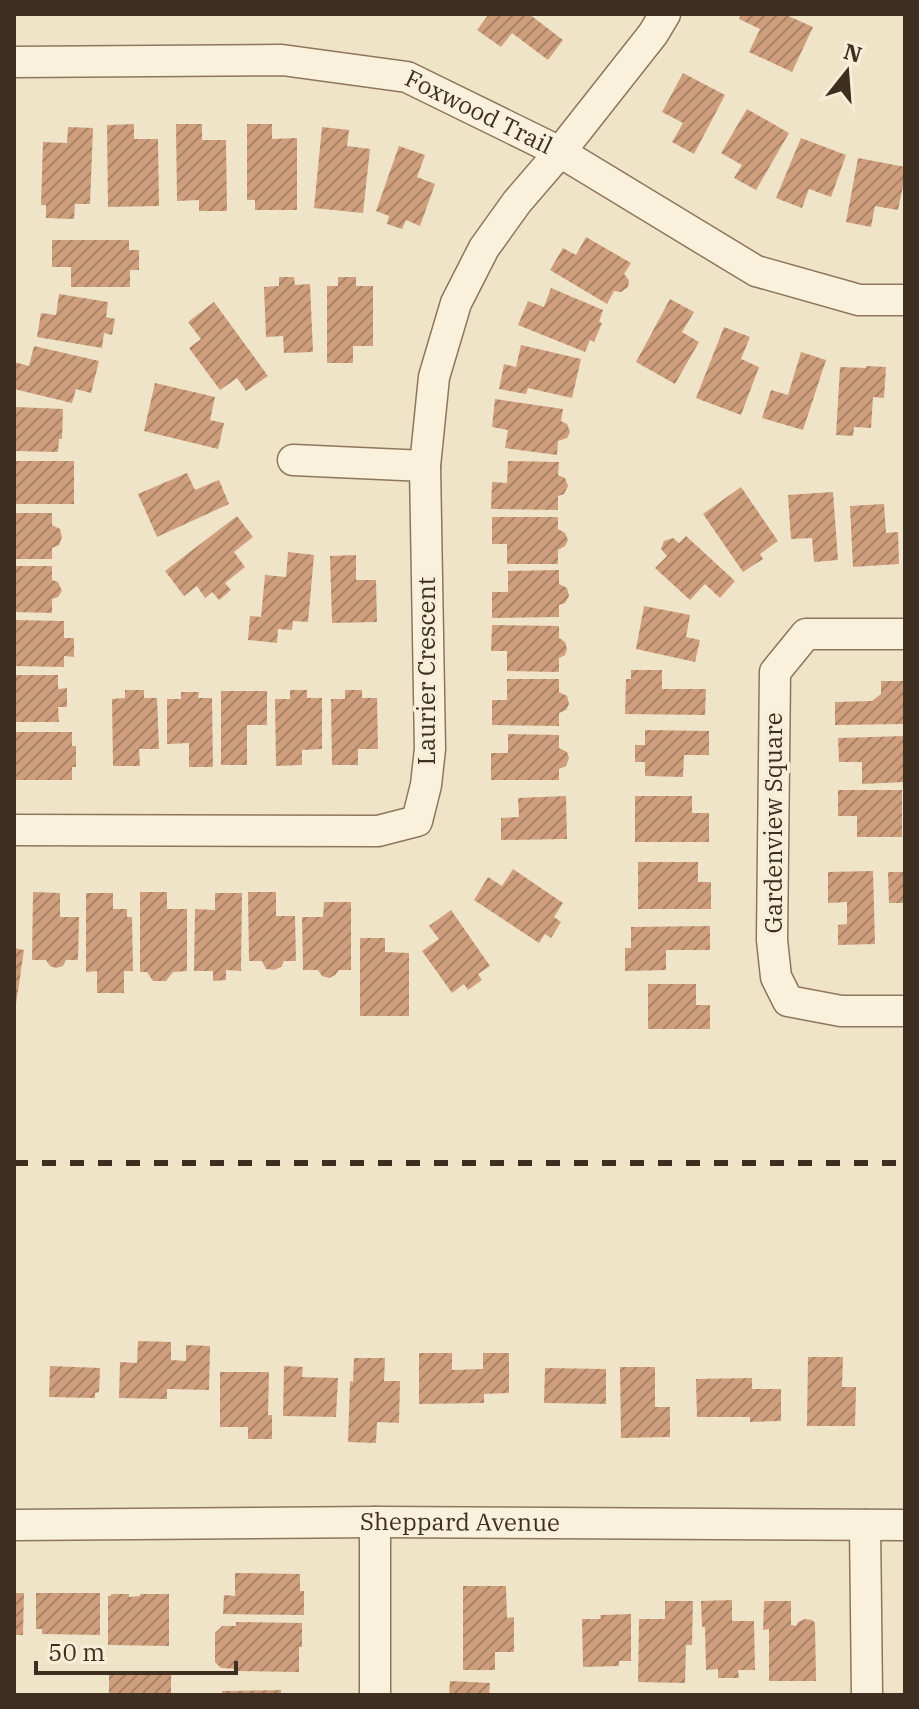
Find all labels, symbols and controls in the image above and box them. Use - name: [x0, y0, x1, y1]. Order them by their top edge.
- north arrow: [807, 32, 887, 112]
- text: N: [840, 36, 866, 69]
- street label: Foxwood Trail: [400, 62, 558, 161]
- street label: Laurier Crescent: [410, 577, 442, 765]
- street label: Gardenview Square: [757, 712, 789, 934]
- street label: Sheppard Avenue: [360, 1505, 560, 1538]
- scale bar: [36, 1625, 236, 1675]
- text: 50 m: [48, 1636, 105, 1668]

